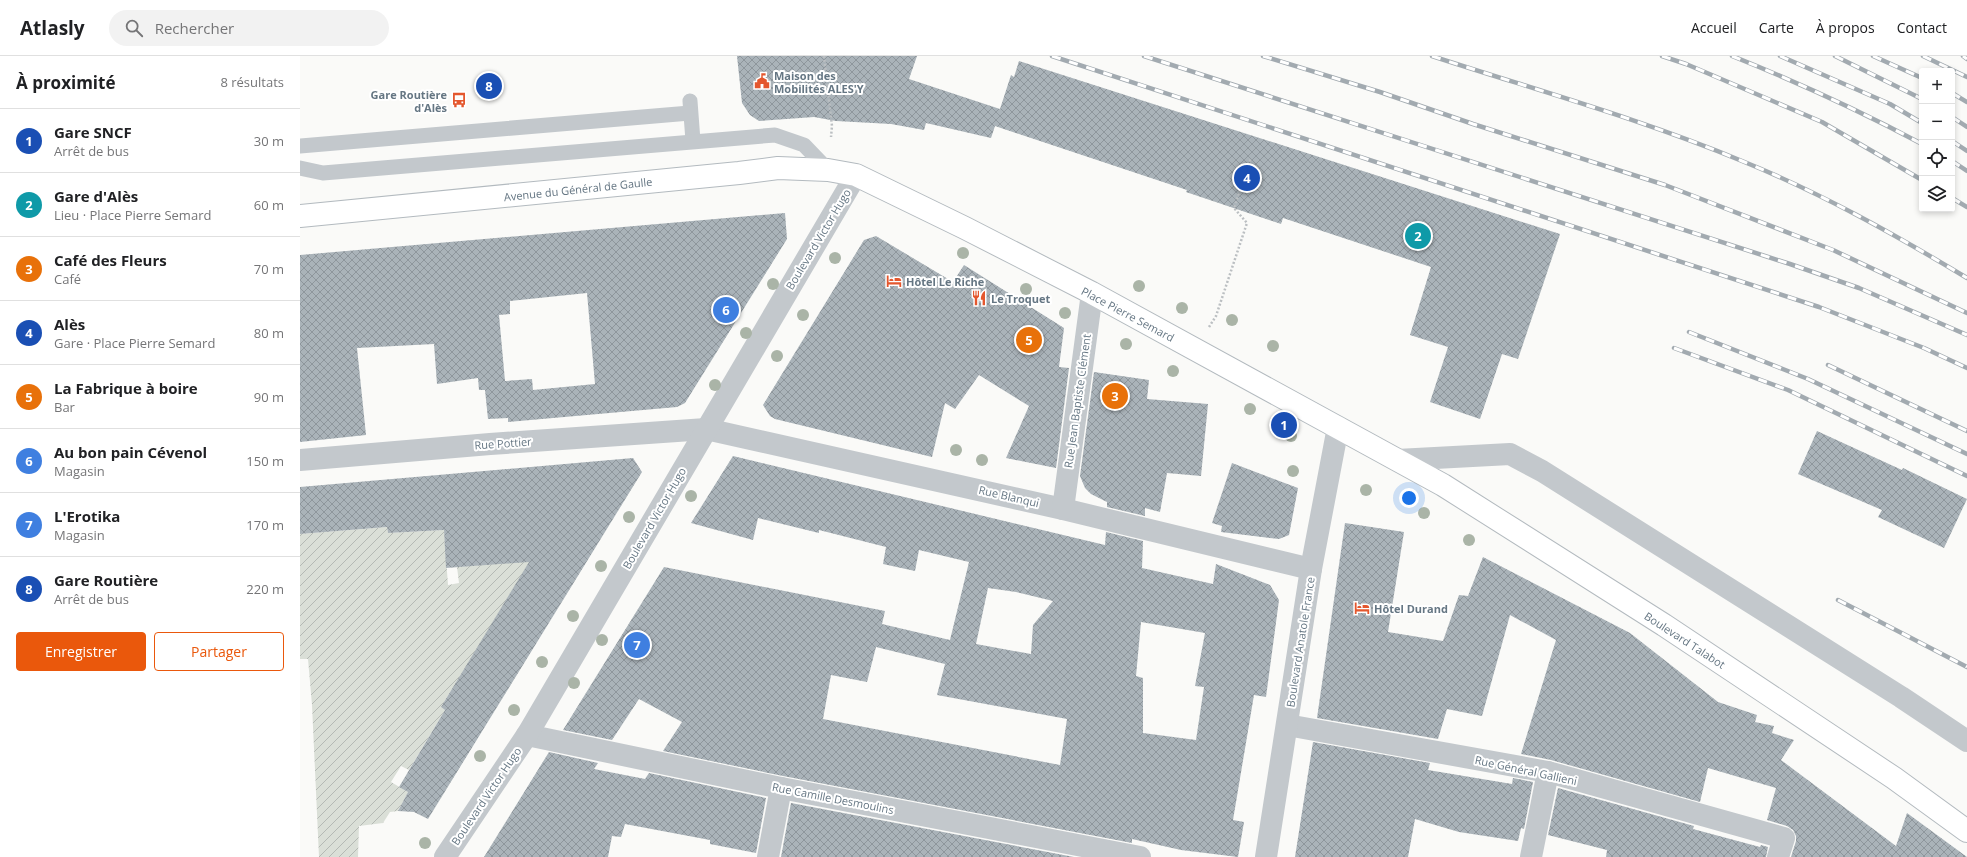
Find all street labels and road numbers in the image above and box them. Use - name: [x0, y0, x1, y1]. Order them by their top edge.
- street label: Avenue du Général de Gaulle: [503, 174, 653, 204]
- street label: Boulevard Victor Hugo: [782, 186, 854, 292]
- street label: Place Pierre Semard: [1079, 283, 1177, 345]
- street label: Rue Jean Baptiste Clément: [1060, 333, 1094, 469]
- street label: Rue Pottier: [474, 433, 532, 452]
- street label: Boulevard Victor Hugo: [619, 464, 689, 572]
- street label: Rue Blanqui: [977, 482, 1041, 510]
- street label: Boulevard Anatole France: [1282, 576, 1318, 708]
- street label: Boulevard Talabot: [1642, 608, 1728, 672]
- street label: Boulevard Victor Hugo: [448, 744, 525, 848]
- street label: Rue Général Gallieni: [1474, 752, 1578, 788]
- street label: Rue Camille Desmoulins: [771, 779, 895, 817]

